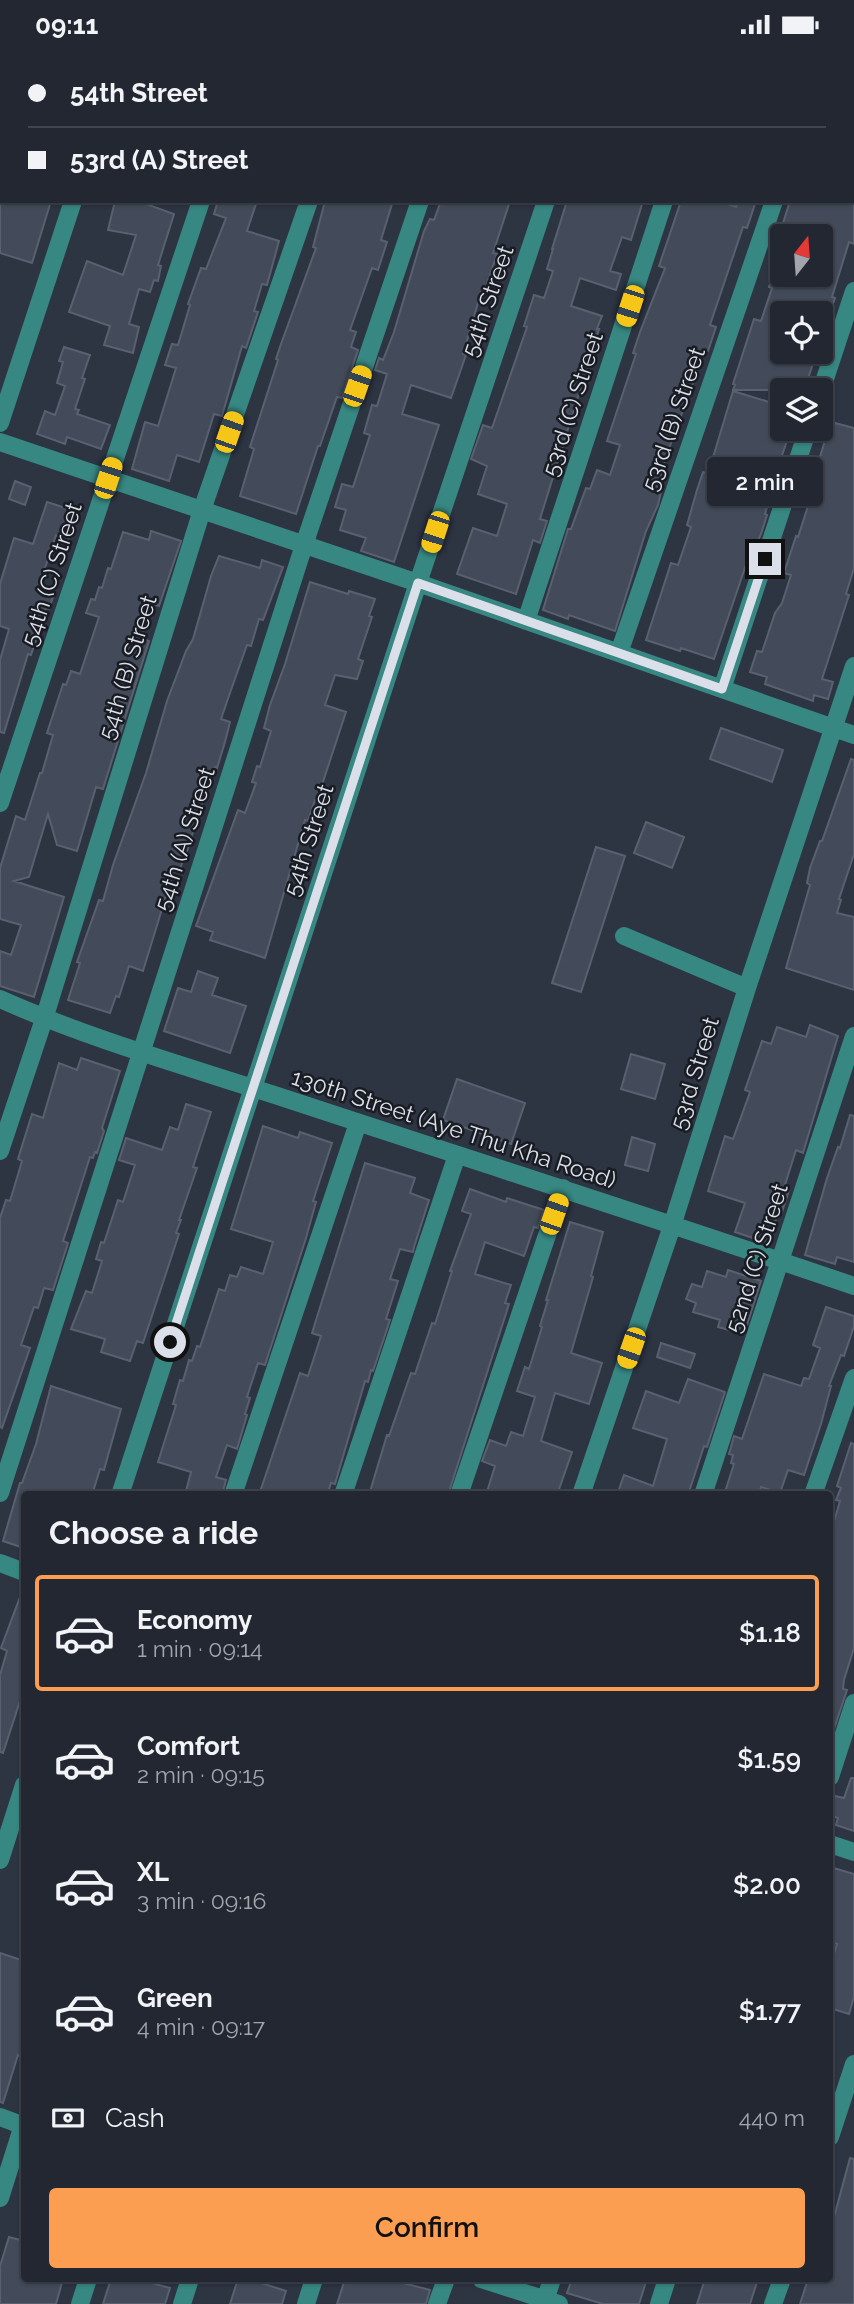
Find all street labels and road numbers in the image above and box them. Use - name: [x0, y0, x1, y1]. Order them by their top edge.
- street label: 54th Street: [455, 242, 519, 360]
- street label: 53rd (C) Street: [536, 328, 608, 480]
- street label: 53rd (B) Street: [636, 343, 710, 494]
- street label: 54th (C) Street: [15, 499, 87, 649]
- street label: 54th (B) Street: [92, 591, 162, 742]
- street label: 54th (A) Street: [148, 763, 220, 914]
- street label: 54th Street: [277, 780, 339, 899]
- street label: 53rd Street: [664, 1013, 724, 1133]
- street label: 130th Street (Aye Thu Kha Road): [288, 1063, 620, 1193]
- street label: 52nd (C) Street: [719, 1180, 793, 1336]

